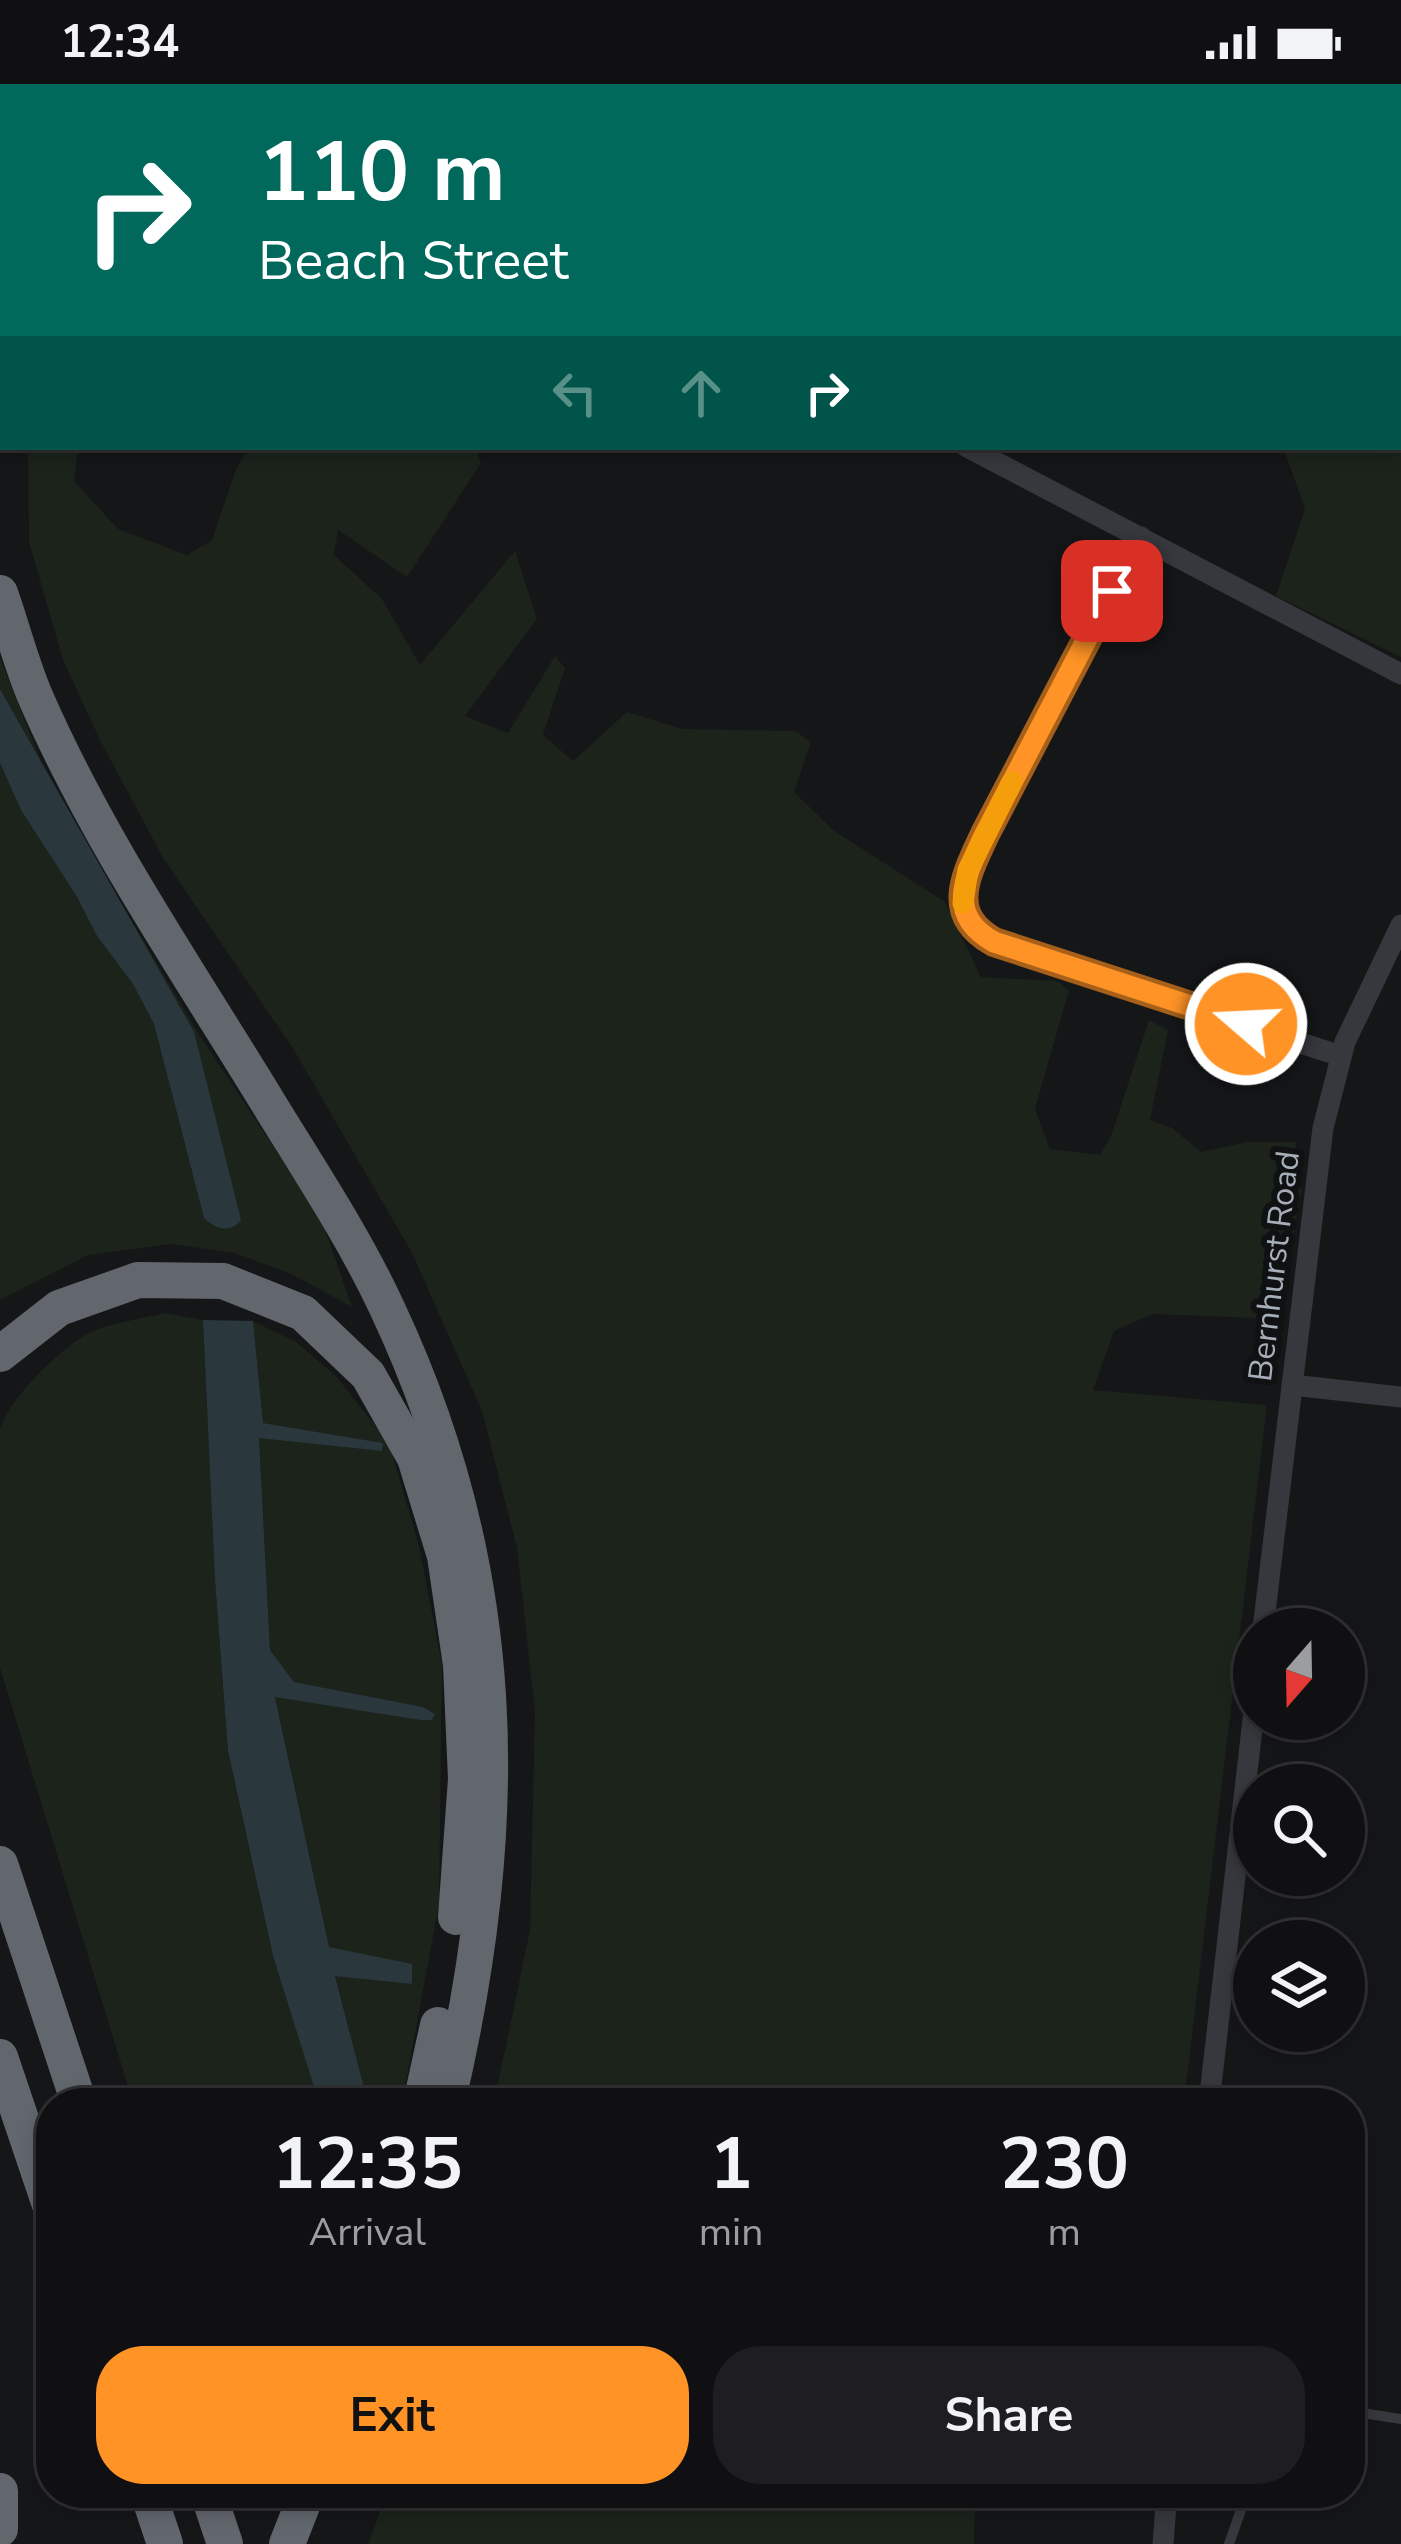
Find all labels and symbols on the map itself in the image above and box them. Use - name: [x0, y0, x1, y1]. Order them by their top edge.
- pin: [1061, 540, 1163, 642]
- position arrow: [1183, 961, 1309, 1087]
- street label: Bernhurst Road: [1238, 1148, 1311, 1384]
- north arrow: [1233, 1608, 1365, 1740]

